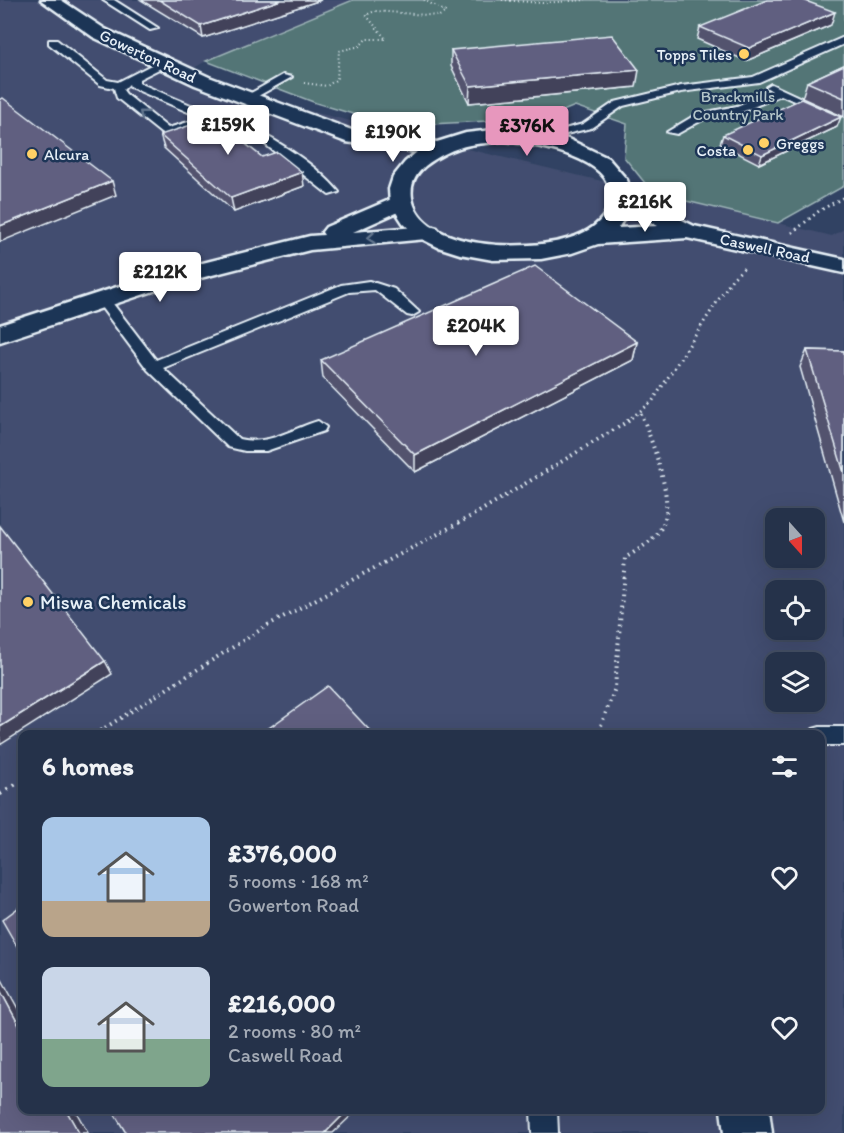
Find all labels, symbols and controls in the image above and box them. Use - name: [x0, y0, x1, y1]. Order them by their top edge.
- street label: Gowerton Road: [97, 25, 200, 87]
- place label: Topps Tiles: [657, 45, 732, 64]
- marker: Topps Tiles: [737, 47, 751, 61]
- park label: Brackmills Country Park: [693, 87, 784, 124]
- pin: £159K: [186, 105, 270, 156]
- pin: £376K: [485, 106, 569, 157]
- one-way arrow: [139, 111, 150, 122]
- text: £159K: [201, 112, 255, 136]
- pin: £190K: [351, 112, 435, 163]
- text: £376K: [500, 113, 554, 137]
- text: £190K: [365, 119, 421, 143]
- place label: Greggs: [776, 134, 824, 153]
- marker: Greggs: [757, 136, 771, 150]
- place label: Costa: [697, 141, 736, 160]
- marker: Costa: [741, 143, 755, 157]
- place label: Alcura: [44, 145, 89, 164]
- marker: Alcura: [25, 147, 39, 161]
- pin: £216K: [603, 182, 687, 233]
- text: £216K: [618, 189, 672, 213]
- street label: Caswell Road: [718, 229, 812, 267]
- one-way arrow: [366, 231, 375, 244]
- pin: £212K: [118, 252, 202, 303]
- text: £212K: [133, 259, 187, 283]
- pin: £204K: [434, 306, 518, 357]
- text: £204K: [447, 313, 505, 337]
- north arrow: [765, 508, 825, 568]
- map controls: [765, 508, 825, 712]
- button: locate: [765, 580, 825, 640]
- place label: Miswa Chemicals: [40, 590, 186, 614]
- marker: Miswa Chemicals: [21, 595, 35, 609]
- button: layers: [765, 652, 825, 712]
- text: 6 homes: [42, 750, 134, 782]
- icon: filters: [768, 750, 801, 783]
- text: £376,000: [228, 837, 337, 869]
- icon: home: [90, 841, 162, 913]
- icon: heart: [768, 861, 801, 894]
- text: 5 rooms · 168 m²: [228, 869, 369, 893]
- text: Gowerton Road: [228, 893, 359, 917]
- text: £216,000: [228, 987, 336, 1019]
- icon: home: [90, 991, 162, 1063]
- icon: heart: [768, 1011, 801, 1044]
- text: 2 rooms · 80 m²: [228, 1019, 361, 1043]
- text: Caswell Road: [228, 1043, 342, 1067]

